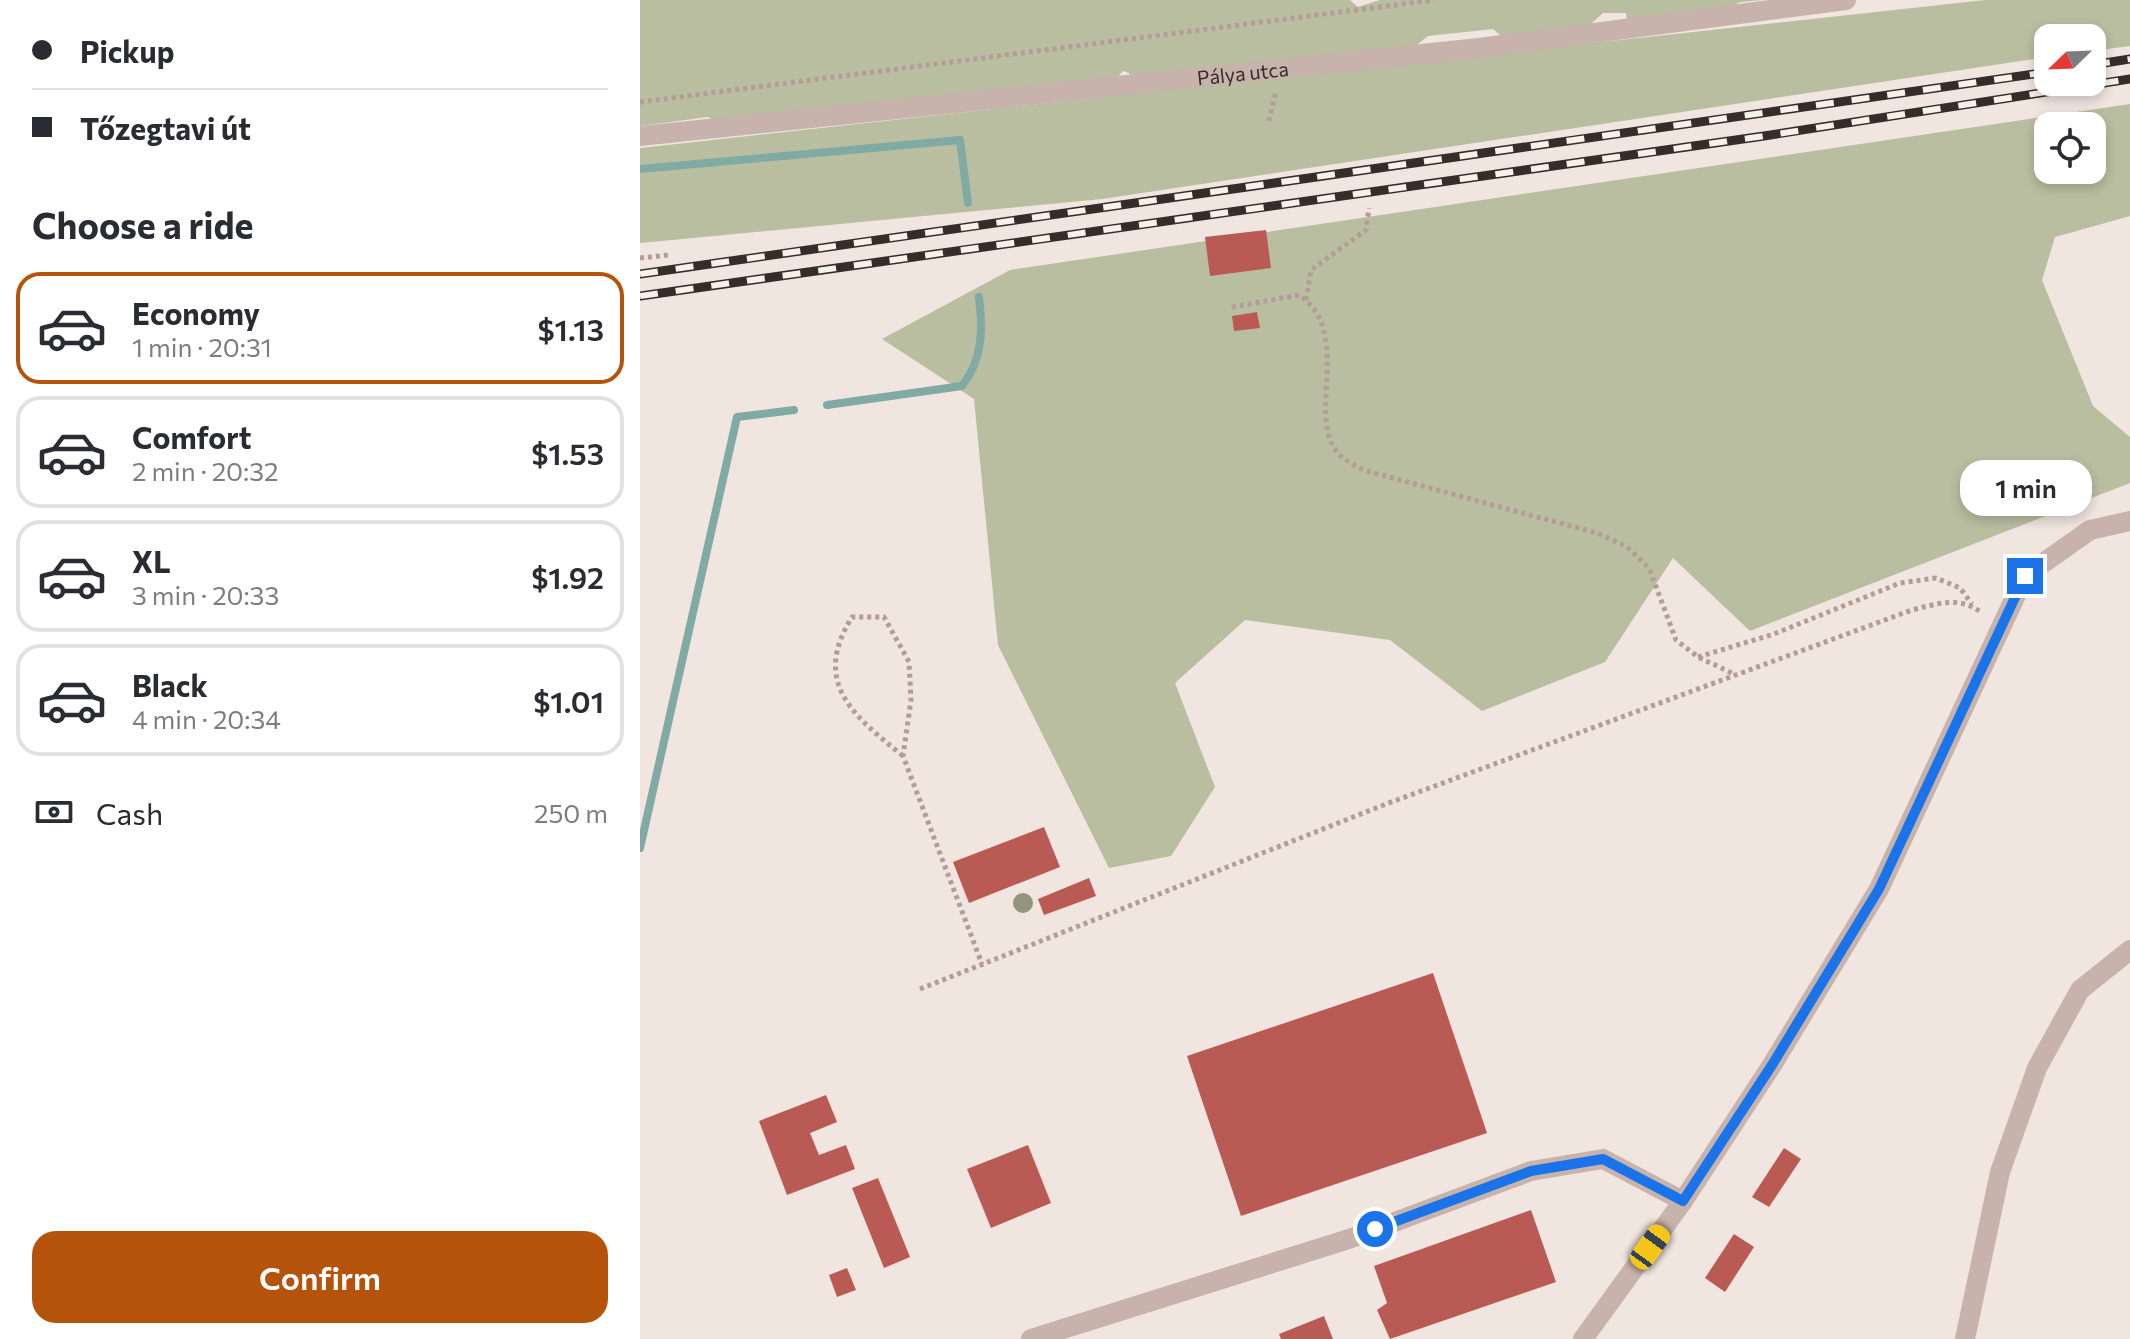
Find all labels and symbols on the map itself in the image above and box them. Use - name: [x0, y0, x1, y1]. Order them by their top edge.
- north arrow: [2034, 24, 2106, 96]
- street label: Pálya utca: [1196, 56, 1290, 90]
- callout: 1 min: [1959, 460, 2091, 516]
- route end: [2007, 558, 2043, 594]
- route start: [1357, 1211, 1393, 1247]
- car: [1626, 1221, 1674, 1273]

